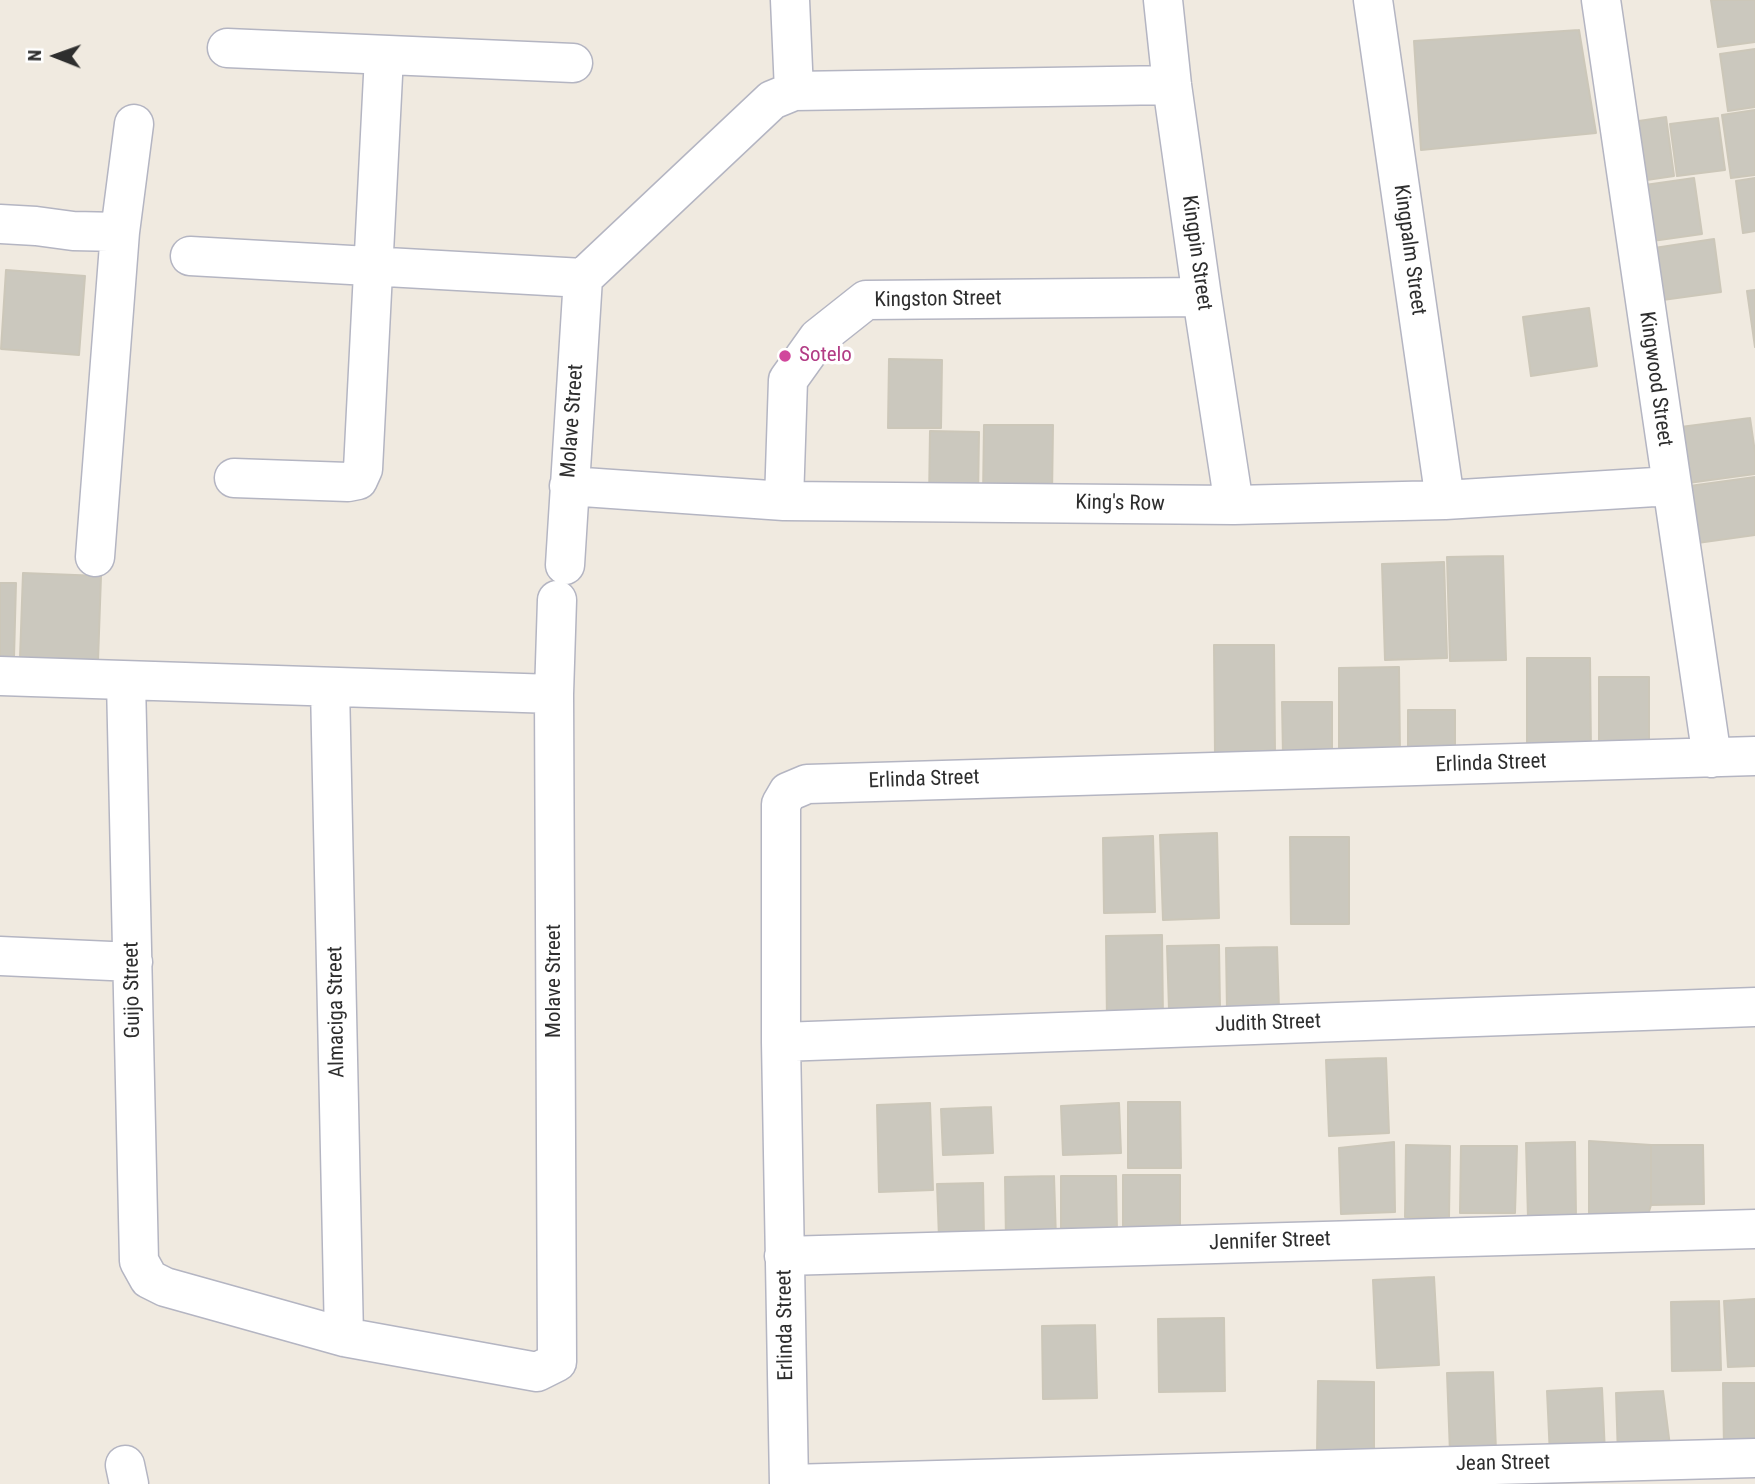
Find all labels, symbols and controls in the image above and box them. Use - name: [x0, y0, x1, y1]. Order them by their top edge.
- north arrow: [21, 21, 91, 91]
- text: N: [23, 50, 46, 62]
- street label: Kingpalm Street: [1387, 183, 1431, 317]
- street label: Kingpin Street: [1175, 194, 1217, 312]
- street label: Kingston Street: [874, 286, 1002, 314]
- street label: Kingwood Street: [1633, 310, 1677, 448]
- place label: Sotelo: [799, 343, 852, 369]
- marker: Sotelo: [777, 348, 793, 364]
- street label: Molave Street: [556, 363, 590, 479]
- street label: King's Row: [1075, 491, 1165, 517]
- street label: Erlinda Street: [1435, 749, 1547, 779]
- street label: Erlinda Street: [868, 765, 980, 795]
- street label: Molave Street: [542, 924, 568, 1038]
- street label: Guijo Street: [120, 941, 146, 1039]
- street label: Almaciga Street: [323, 946, 351, 1078]
- street label: Judith Street: [1215, 1010, 1321, 1038]
- street label: Jennifer Street: [1209, 1227, 1331, 1257]
- street label: Erlinda Street: [772, 1269, 800, 1381]
- street label: Jean Street: [1456, 1451, 1550, 1477]

